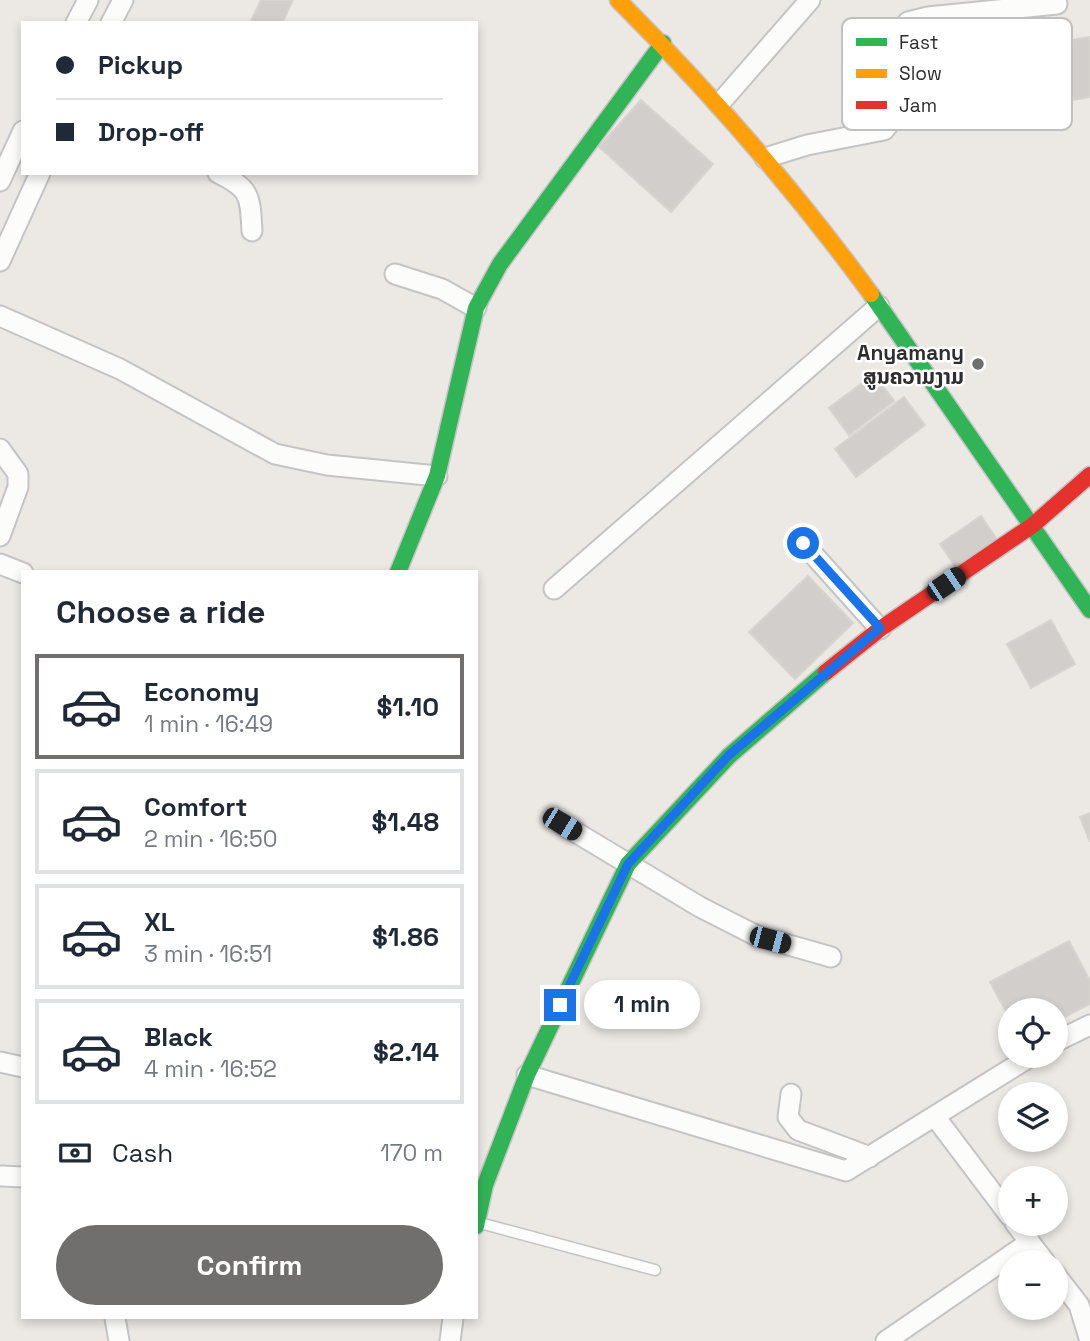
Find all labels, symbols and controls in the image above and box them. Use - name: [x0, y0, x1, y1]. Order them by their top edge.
- legend: [842, 18, 1072, 130]
- text: Fast: [899, 30, 939, 55]
- text: Pickup: [98, 48, 183, 82]
- text: Slow: [899, 61, 942, 86]
- text: Jam: [899, 93, 937, 118]
- text: Drop-off: [98, 115, 204, 149]
- place label: Anyamany ສູນຄວາມງາມ: [857, 339, 964, 390]
- marker: Anyamany ສູນຄວາມງາມ: [970, 356, 986, 372]
- route start: [787, 527, 819, 559]
- car: [923, 564, 970, 604]
- text: Choose a ride: [56, 592, 266, 632]
- icon: car: [60, 675, 123, 738]
- text: Economy: [144, 675, 260, 709]
- text: $1.10: [376, 690, 439, 724]
- text: 1 min · 16:49: [144, 709, 273, 739]
- icon: car: [60, 790, 123, 853]
- text: Comfort: [144, 790, 247, 824]
- car: [539, 804, 586, 844]
- text: $1.48: [372, 805, 439, 839]
- text: 2 min · 16:50: [144, 824, 277, 854]
- icon: car: [60, 905, 123, 968]
- text: XL: [144, 905, 175, 939]
- text: $1.86: [372, 920, 439, 954]
- car: [747, 924, 794, 956]
- text: 3 min · 16:51: [144, 939, 272, 969]
- callout: 1 min: [584, 981, 700, 1030]
- route end: [544, 989, 576, 1021]
- text: 1 min: [614, 989, 670, 1019]
- map controls: [998, 998, 1068, 1320]
- button: locate: [998, 998, 1068, 1068]
- icon: car: [60, 1020, 123, 1083]
- text: Black: [144, 1020, 213, 1054]
- text: $2.14: [373, 1035, 439, 1069]
- text: 4 min · 16:52: [144, 1054, 277, 1084]
- button: layers: [998, 1082, 1068, 1152]
- icon: cash: [56, 1134, 94, 1172]
- text: Cash: [112, 1136, 173, 1170]
- text: 170 m: [380, 1138, 443, 1168]
- button: +: [998, 1166, 1068, 1236]
- button: Confirm: [56, 1225, 443, 1305]
- button: −: [998, 1250, 1068, 1320]

